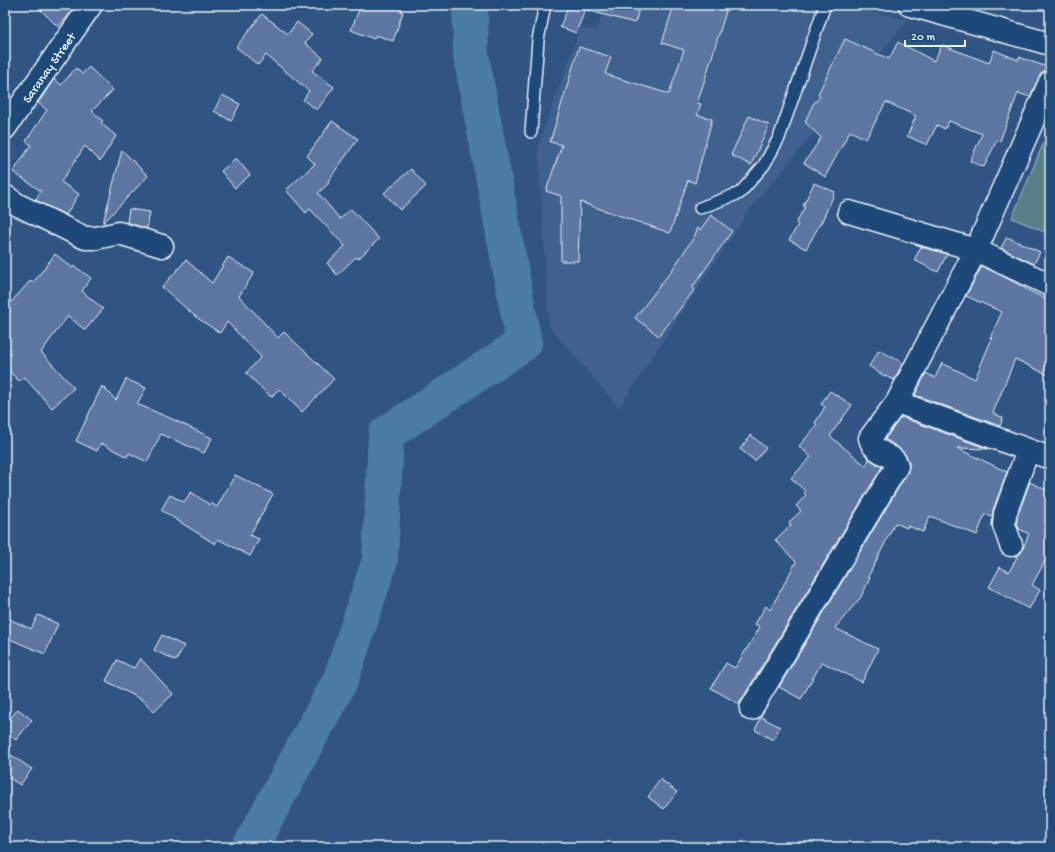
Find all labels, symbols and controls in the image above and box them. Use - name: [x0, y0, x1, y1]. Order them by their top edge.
- scale bar: [905, 22, 965, 48]
- street label: Saranay Street: [20, 29, 81, 107]
- text: 20 m: [911, 31, 936, 45]

